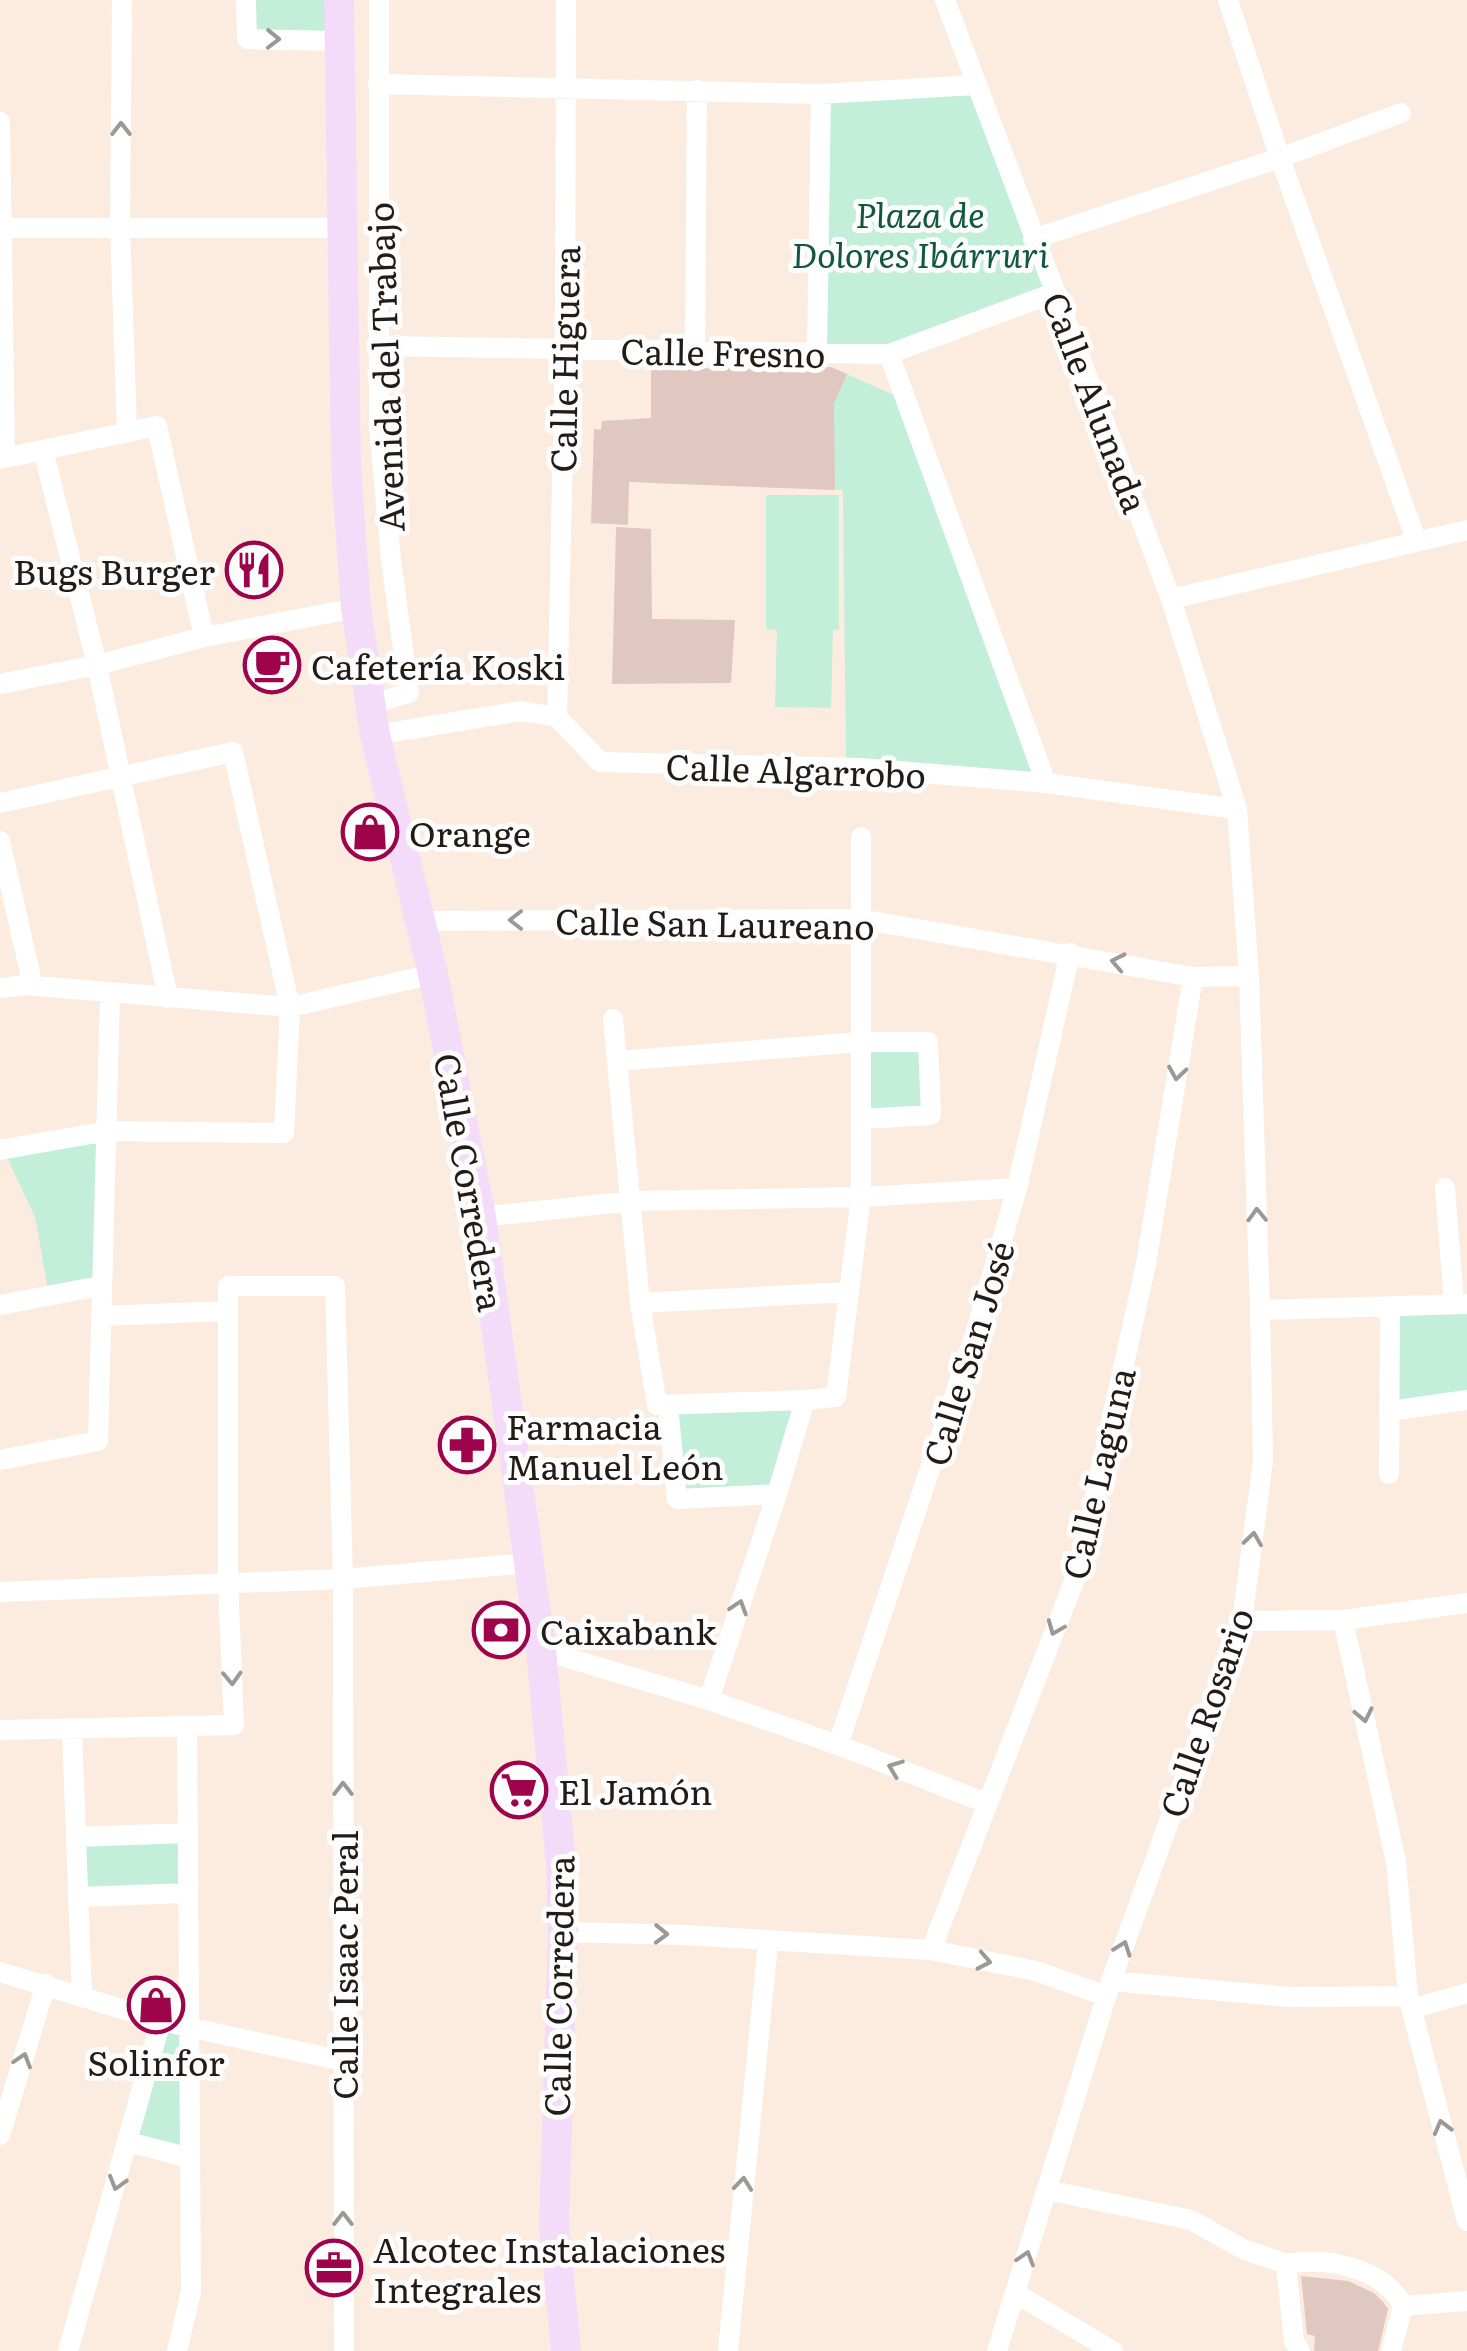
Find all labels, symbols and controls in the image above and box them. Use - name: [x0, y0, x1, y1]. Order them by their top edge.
- one-way arrow: [266, 29, 282, 50]
- one-way arrow: [110, 121, 132, 136]
- park label: Plaza de Dolores Ibárruri: [791, 187, 1049, 279]
- street label: Avenida del Trabajo: [352, 201, 416, 533]
- street label: Calle Higuera: [535, 245, 591, 473]
- street label: Calle Alunada: [1031, 284, 1163, 520]
- street label: Calle Fresno: [620, 323, 826, 379]
- restaurant icon: Bugs Burger: [224, 540, 284, 600]
- place label: Bugs Burger: [13, 544, 215, 596]
- cafe icon: Cafetería Koski: [242, 635, 302, 695]
- place label: Cafetería Koski: [311, 639, 565, 691]
- street label: Calle Algarrobo: [665, 738, 927, 800]
- shop icon: Orange: [340, 802, 400, 862]
- place label: Orange: [409, 806, 531, 858]
- street label: Calle San Laureano: [555, 893, 875, 951]
- one-way arrow: [508, 910, 524, 931]
- one-way arrow: [1109, 952, 1126, 973]
- street label: Calle Corredera: [423, 1049, 519, 1315]
- one-way arrow: [1168, 1065, 1189, 1081]
- one-way arrow: [1247, 1207, 1268, 1223]
- street label: Calle San José: [908, 1234, 1026, 1472]
- street label: Calle Laguna: [1047, 1362, 1147, 1584]
- place label: Farmacia Manuel León: [506, 1399, 724, 1491]
- pharmacy icon: Farmacia Manuel León: [437, 1415, 497, 1475]
- one-way arrow: [1241, 1531, 1262, 1548]
- bank icon: Caixabank: [471, 1600, 531, 1660]
- one-way arrow: [728, 1600, 748, 1617]
- street label: Calle Rosario: [1145, 1600, 1265, 1824]
- place label: Caixabank: [540, 1604, 717, 1656]
- one-way arrow: [1046, 1619, 1067, 1636]
- one-way arrow: [222, 1671, 243, 1687]
- one-way arrow: [1352, 1706, 1373, 1723]
- one-way arrow: [887, 1759, 905, 1779]
- supermarket icon: El Jamón: [489, 1760, 549, 1820]
- place label: El Jamón: [558, 1764, 713, 1816]
- one-way arrow: [332, 1780, 354, 1796]
- street label: Calle Isaac Peral: [317, 1830, 369, 2100]
- street label: Calle Corredera: [529, 1855, 585, 2117]
- one-way arrow: [653, 1924, 669, 1945]
- one-way arrow: [1111, 1940, 1132, 1957]
- one-way arrow: [975, 1950, 992, 1971]
- shop icon: Solinfor: [126, 1975, 186, 2035]
- place label: Solinfor: [87, 2035, 225, 2087]
- one-way arrow: [11, 2052, 32, 2069]
- one-way arrow: [1433, 2119, 1454, 2136]
- one-way arrow: [108, 2174, 129, 2191]
- one-way arrow: [732, 2176, 753, 2192]
- one-way arrow: [332, 2210, 354, 2226]
- place label: Alcotec Instalaciones Integrales: [373, 2222, 725, 2314]
- office icon: Alcotec Instalaciones Integrales: [304, 2238, 364, 2298]
- one-way arrow: [1014, 2250, 1035, 2267]

